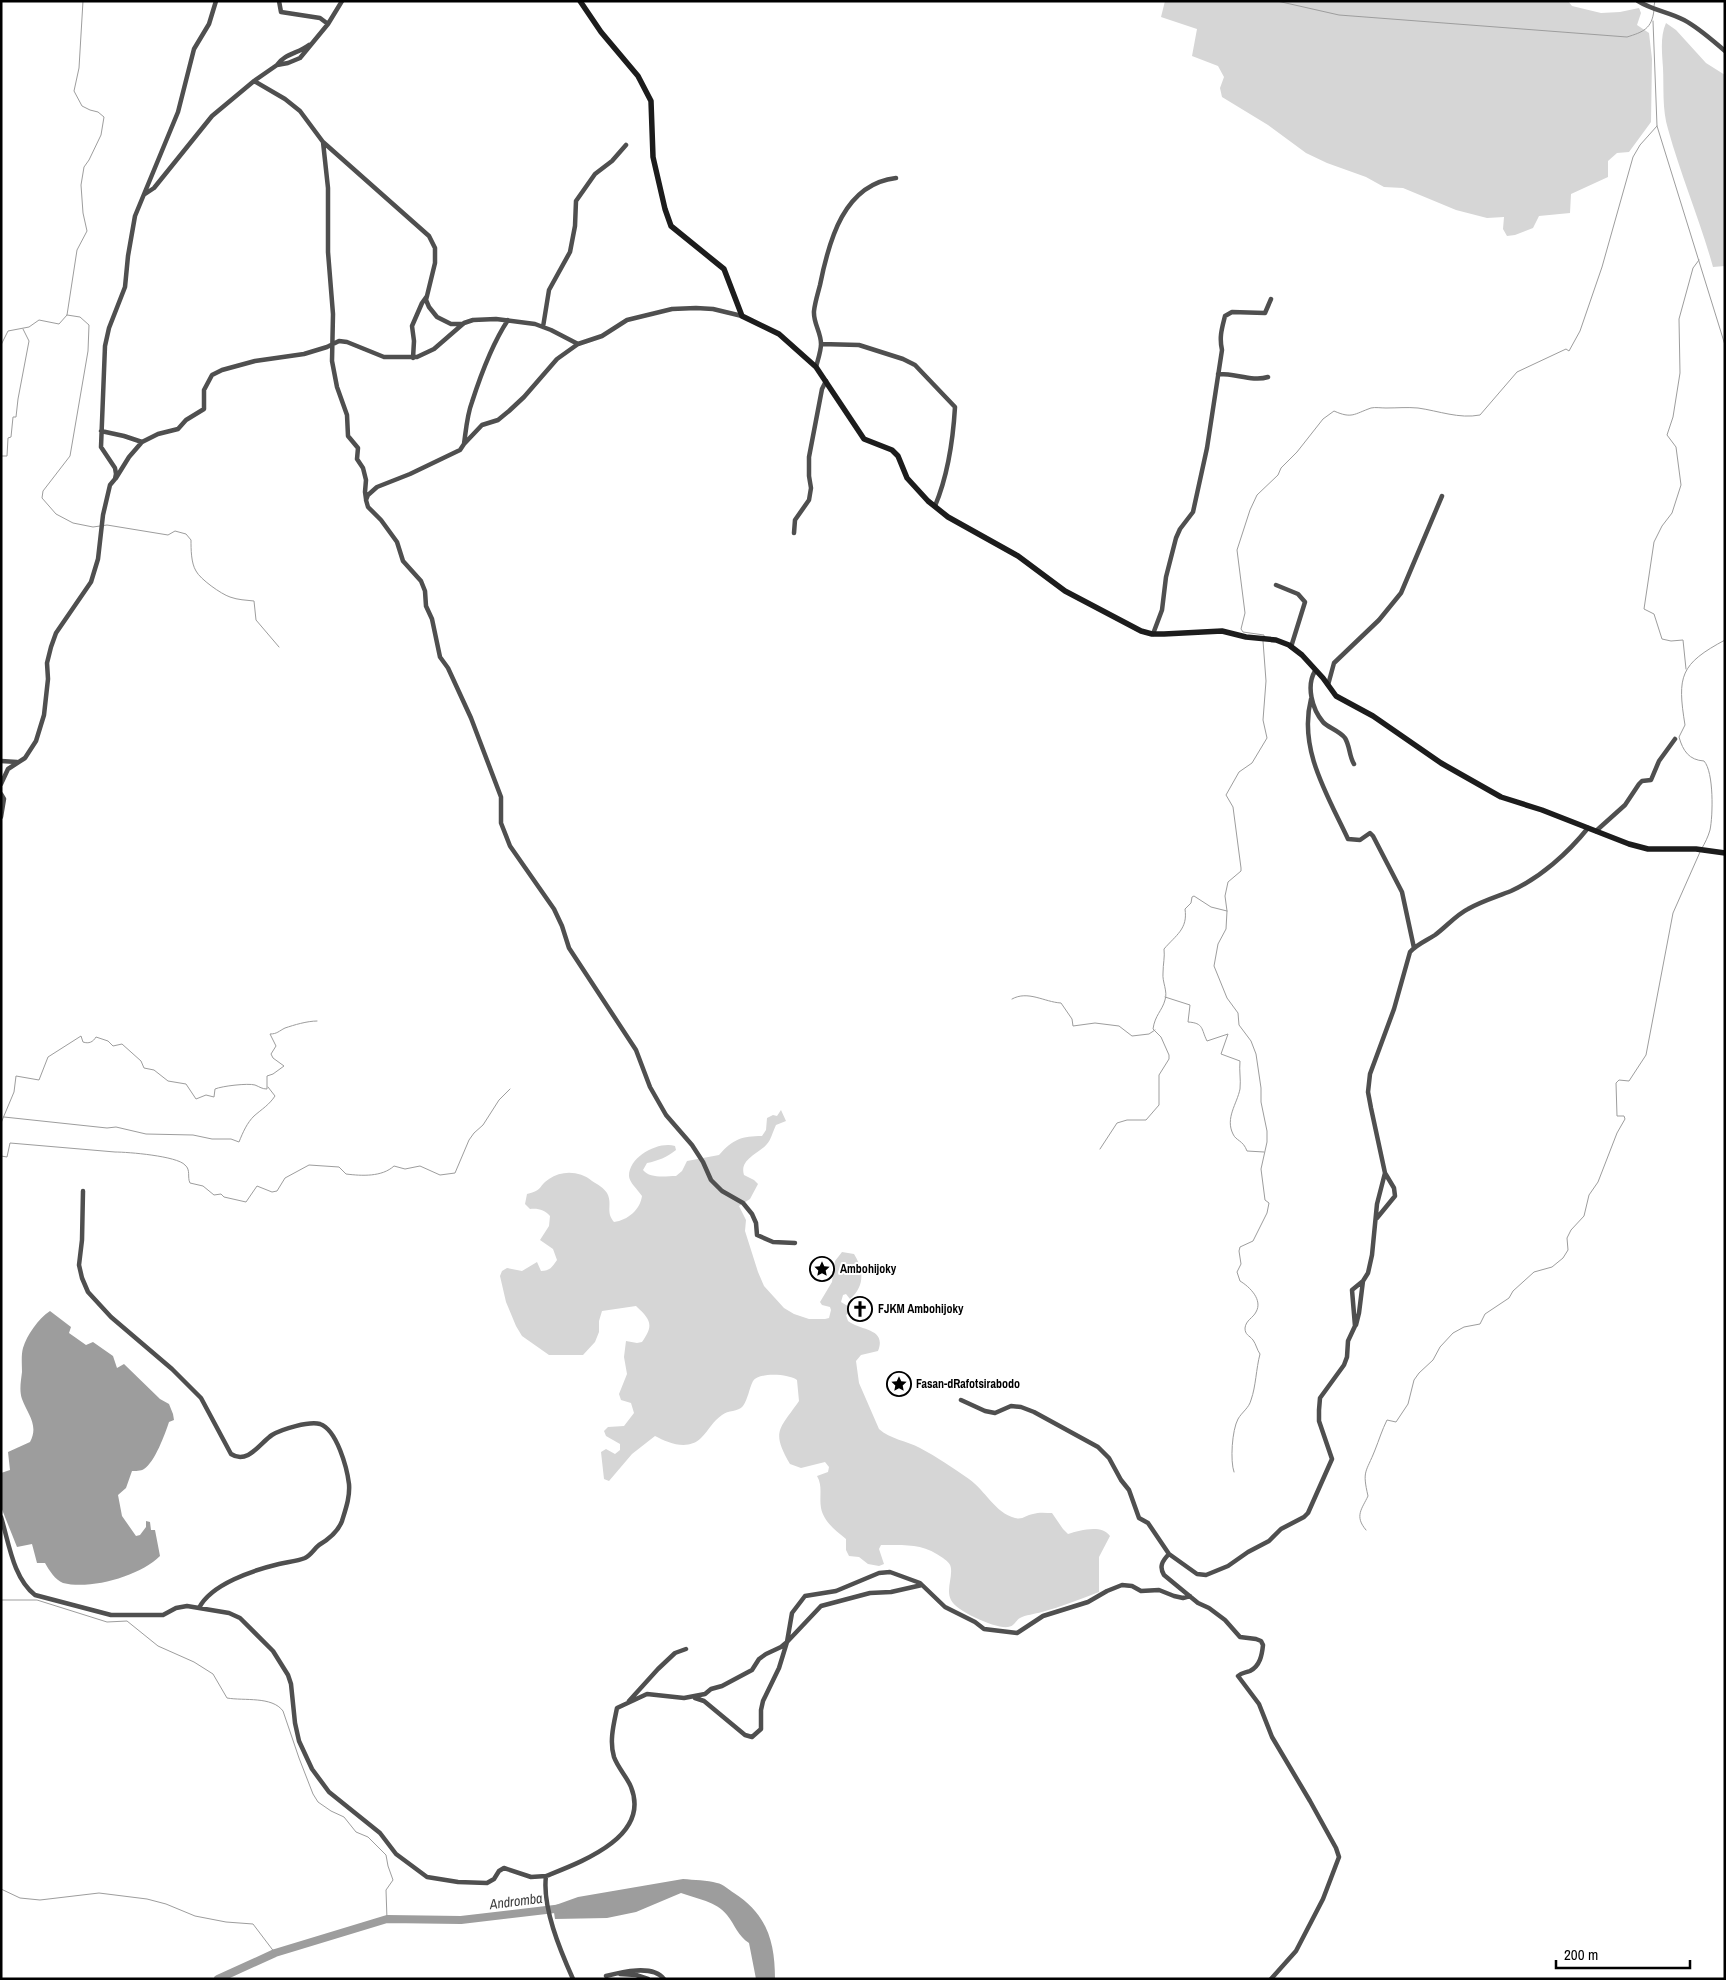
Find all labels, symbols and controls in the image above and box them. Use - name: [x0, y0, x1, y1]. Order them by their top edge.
- place icon: Ambohijoky: [809, 1256, 835, 1282]
- place label: Ambohijoky: [840, 1261, 897, 1277]
- church icon: FJKM Ambohijoky: [847, 1296, 873, 1322]
- place label: FJKM Ambohijoky: [878, 1301, 964, 1317]
- place icon: Fasan-dRafotsirabodo: [886, 1371, 912, 1397]
- place label: Fasan-dRafotsirabodo: [916, 1376, 1020, 1392]
- water label: Andromba: [488, 1889, 543, 1913]
- scale bar: [1556, 1938, 1690, 1970]
- text: 200 m: [1564, 1944, 1598, 1965]

